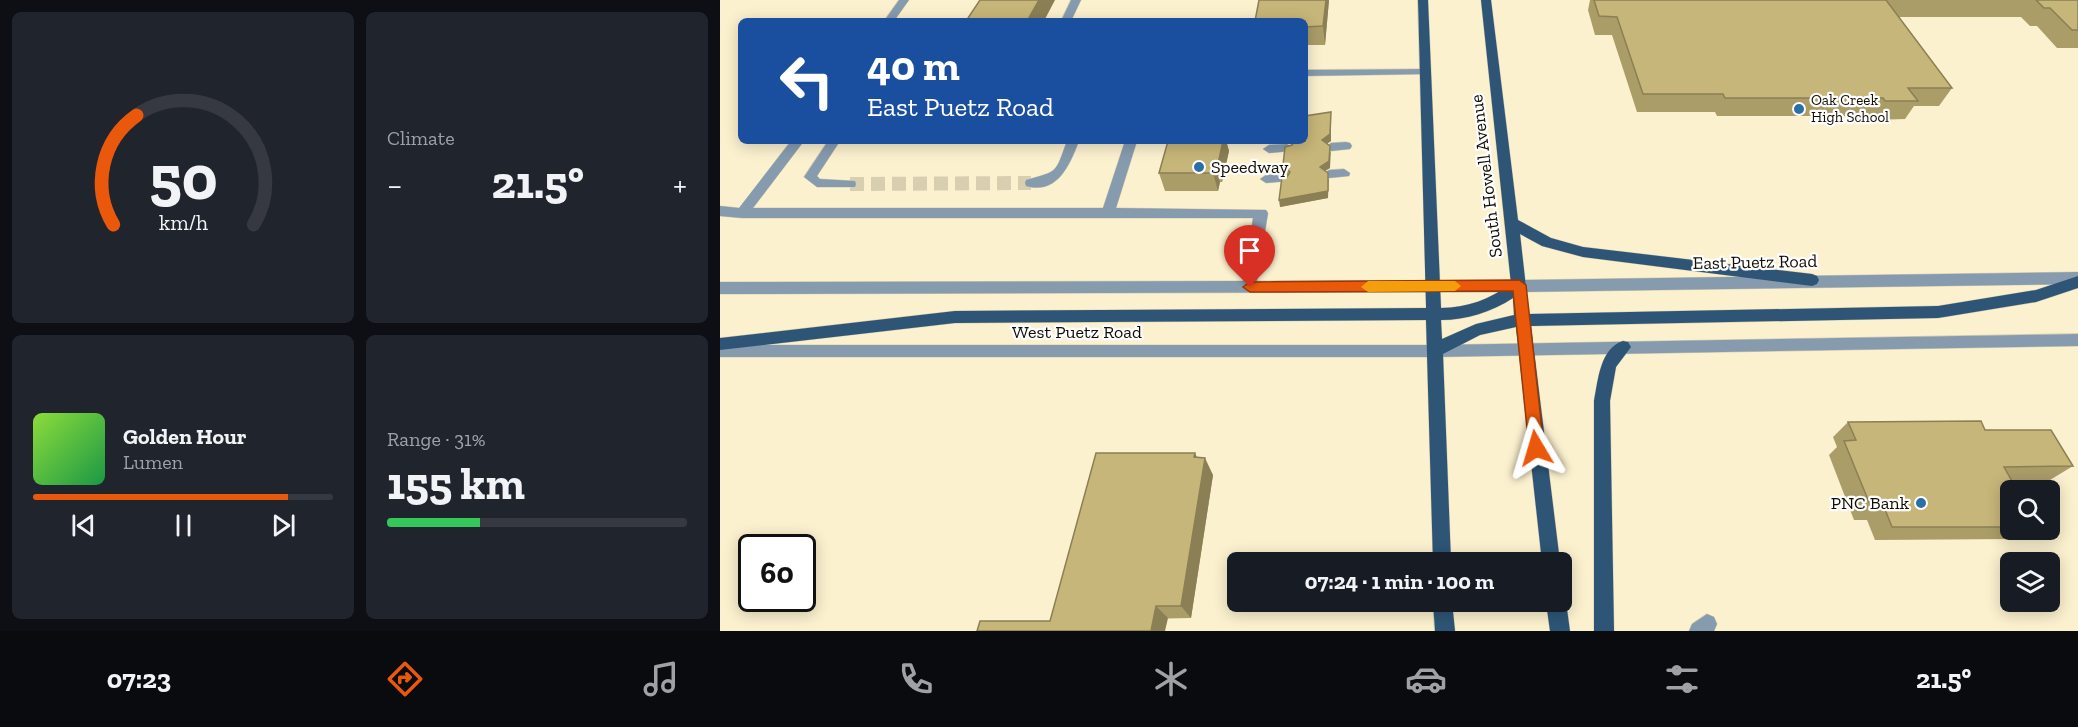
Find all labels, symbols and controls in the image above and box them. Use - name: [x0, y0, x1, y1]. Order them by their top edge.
- text: 40 m: [867, 40, 960, 91]
- icon: left: [768, 42, 846, 120]
- text: East Puetz Road: [867, 91, 1054, 123]
- place label: Oak Creek High School: [1811, 91, 1889, 126]
- street label: South Howell Avenue: [1465, 93, 1507, 259]
- marker: Oak Creek High School: [1792, 102, 1806, 116]
- text: Climate: [387, 126, 455, 150]
- text: 50: [149, 140, 217, 215]
- text: 21.5°: [492, 156, 584, 210]
- place label: Speedway: [1211, 156, 1289, 178]
- marker: Speedway: [1192, 160, 1206, 174]
- text: −: [387, 165, 402, 204]
- text: +: [673, 165, 687, 204]
- text: km/h: [159, 210, 207, 235]
- pin: [1224, 225, 1275, 287]
- icon: arrive: [1233, 234, 1266, 267]
- street label: East Puetz Road: [1692, 250, 1818, 274]
- street label: West Puetz Road: [1012, 321, 1142, 343]
- position arrow: [1504, 416, 1568, 480]
- text: Golden Hour: [123, 423, 247, 450]
- text: Range · 31%: [387, 427, 486, 451]
- text: Lumen: [123, 450, 183, 474]
- text: 155 km: [387, 457, 525, 511]
- map controls: [2000, 480, 2060, 612]
- button: search: [2000, 480, 2060, 540]
- place label: PNC Bank: [1831, 492, 1910, 514]
- marker: PNC Bank: [1914, 496, 1928, 510]
- icon: previous: [67, 509, 100, 542]
- icon: pause: [167, 509, 200, 542]
- icon: next: [267, 509, 300, 542]
- speed limit sign: 60: [738, 534, 816, 612]
- button: layers: [2000, 552, 2060, 612]
- text: 07:24 · 1 min · 100 m: [1305, 568, 1494, 595]
- icon: directions: [384, 658, 426, 700]
- icon: music: [640, 658, 682, 700]
- icon: phone: [895, 658, 937, 700]
- icon: climate: [1150, 658, 1192, 700]
- icon: car: [1405, 658, 1447, 700]
- icon: filters: [1661, 658, 1703, 700]
- text: 07:23: [107, 663, 171, 695]
- text: 21.5°: [1916, 663, 1971, 695]

